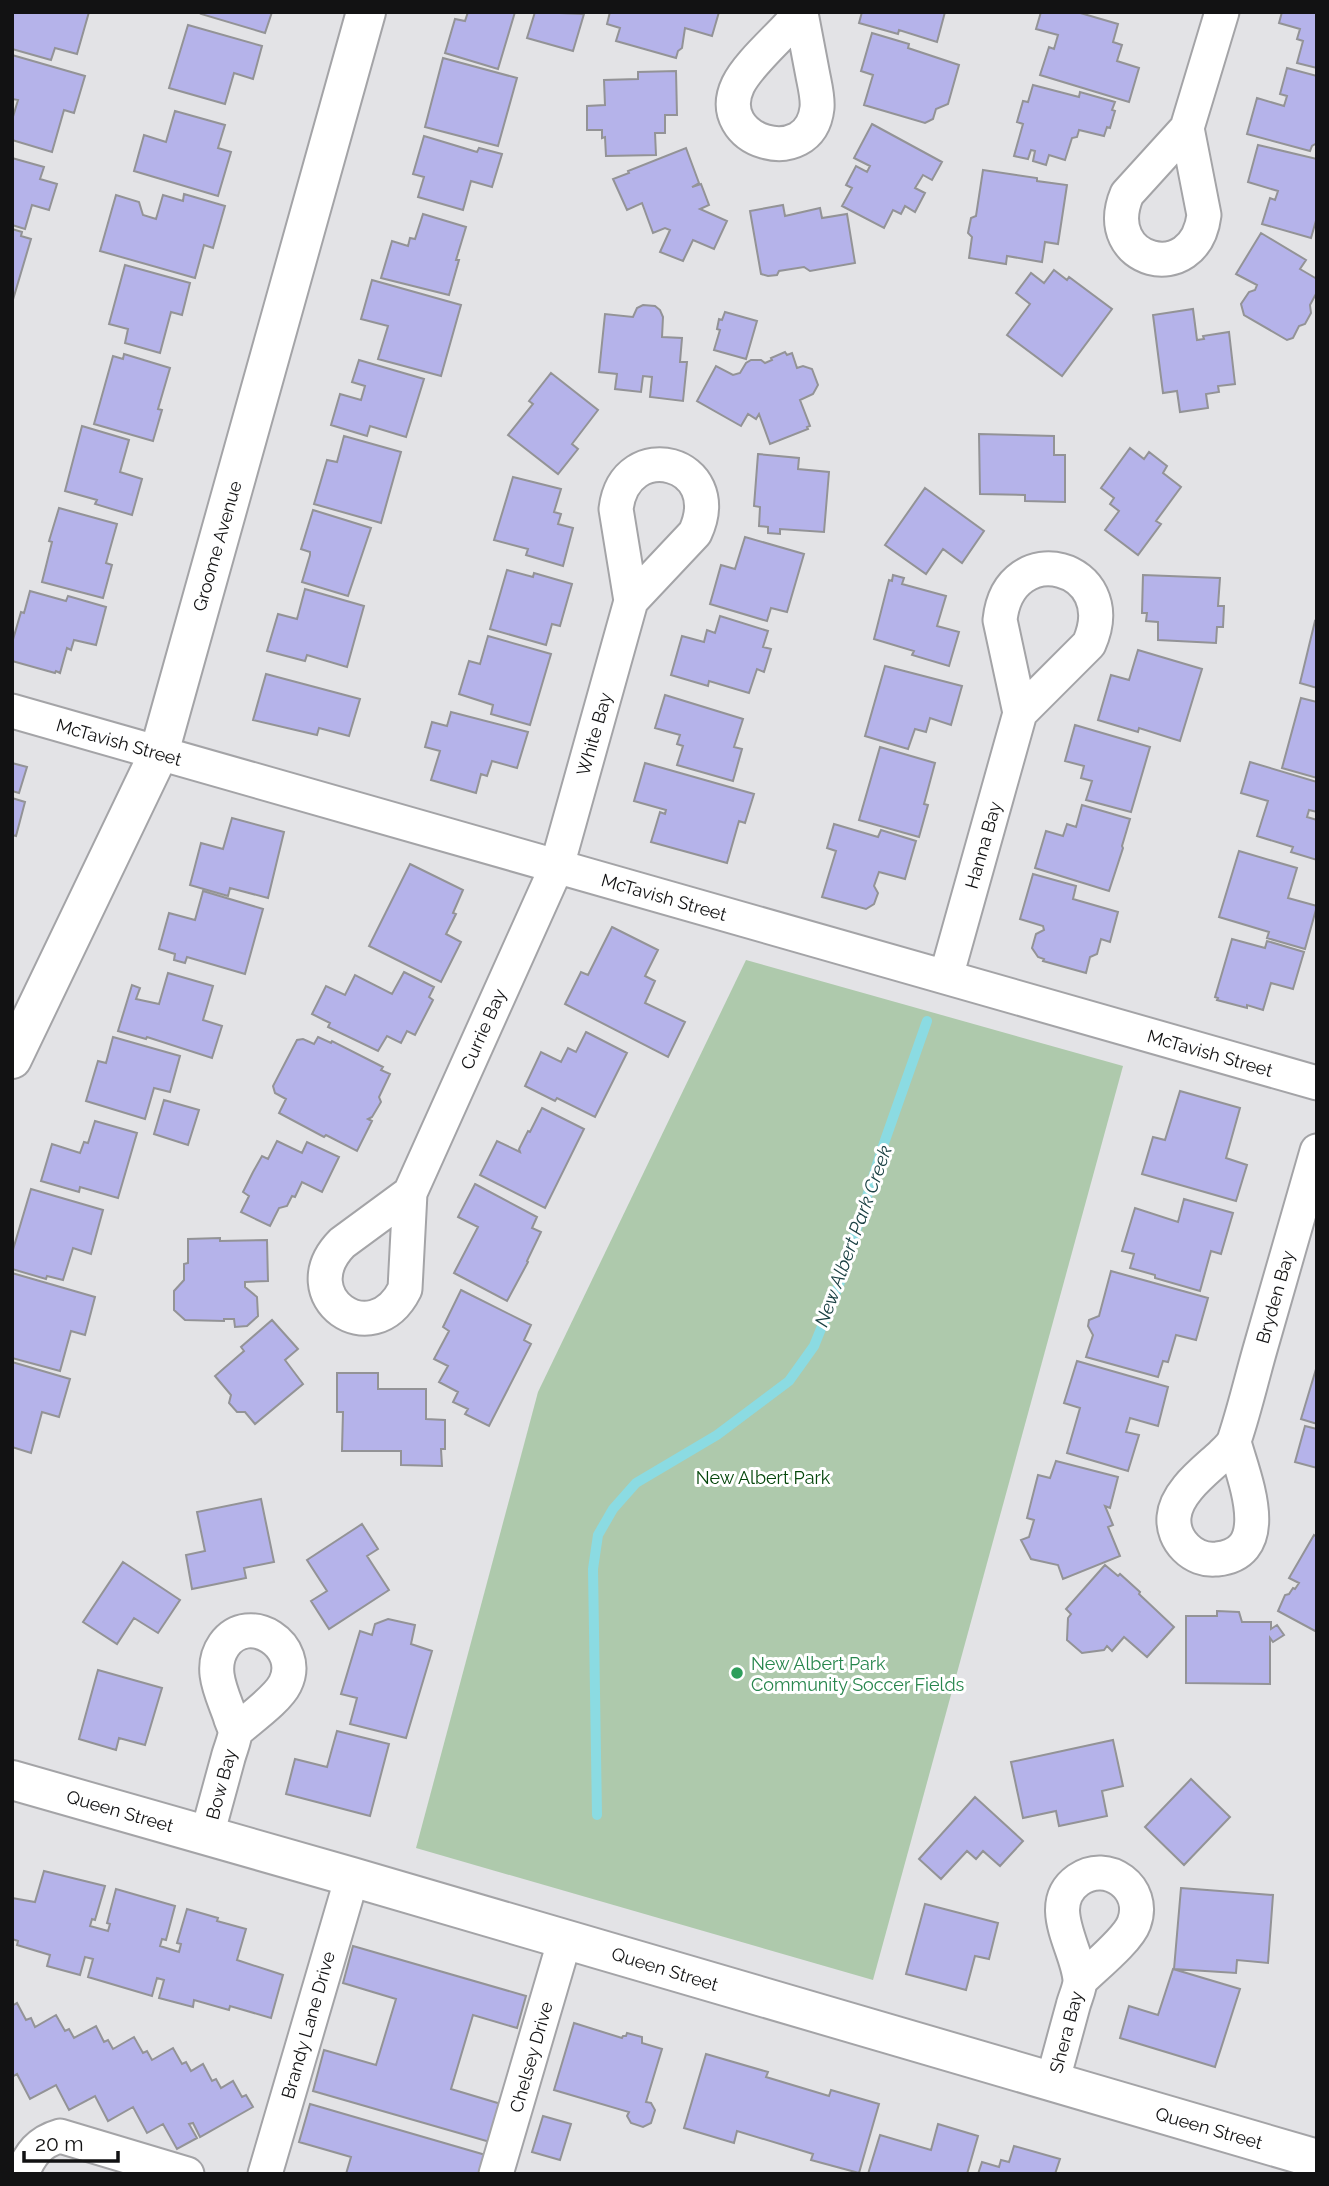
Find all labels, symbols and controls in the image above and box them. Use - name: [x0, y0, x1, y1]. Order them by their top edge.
- street label: Groome Avenue: [188, 478, 246, 614]
- street label: White Bay: [572, 690, 616, 778]
- street label: McTavish Street: [54, 714, 184, 770]
- street label: Hanna Bay: [961, 799, 1006, 891]
- street label: McTavish Street: [599, 869, 729, 925]
- street label: Currie Bay: [456, 985, 510, 1073]
- street label: McTavish Street: [1145, 1025, 1275, 1081]
- water label: New Albert Park Creek: [810, 1142, 896, 1330]
- street label: Bryden Bay: [1252, 1248, 1298, 1346]
- park label: New Albert Park: [696, 1467, 831, 1488]
- place label: New Albert Park Community Soccer Fields: [751, 1653, 965, 1695]
- marker: New Albert Park Community Soccer Fields: [729, 1665, 745, 1681]
- street label: Bow Bay: [201, 1746, 241, 1822]
- street label: Queen Street: [64, 1786, 176, 1836]
- street label: Queen Street: [609, 1943, 721, 1995]
- street label: Brandy Lane Drive: [277, 1948, 339, 2101]
- street label: Shera Bay: [1045, 1989, 1087, 2075]
- street label: Chelsey Drive: [505, 1999, 557, 2115]
- street label: Queen Street: [1153, 2103, 1265, 2153]
- scale bar: [24, 2120, 119, 2164]
- text: 20 m: [35, 2131, 83, 2156]

